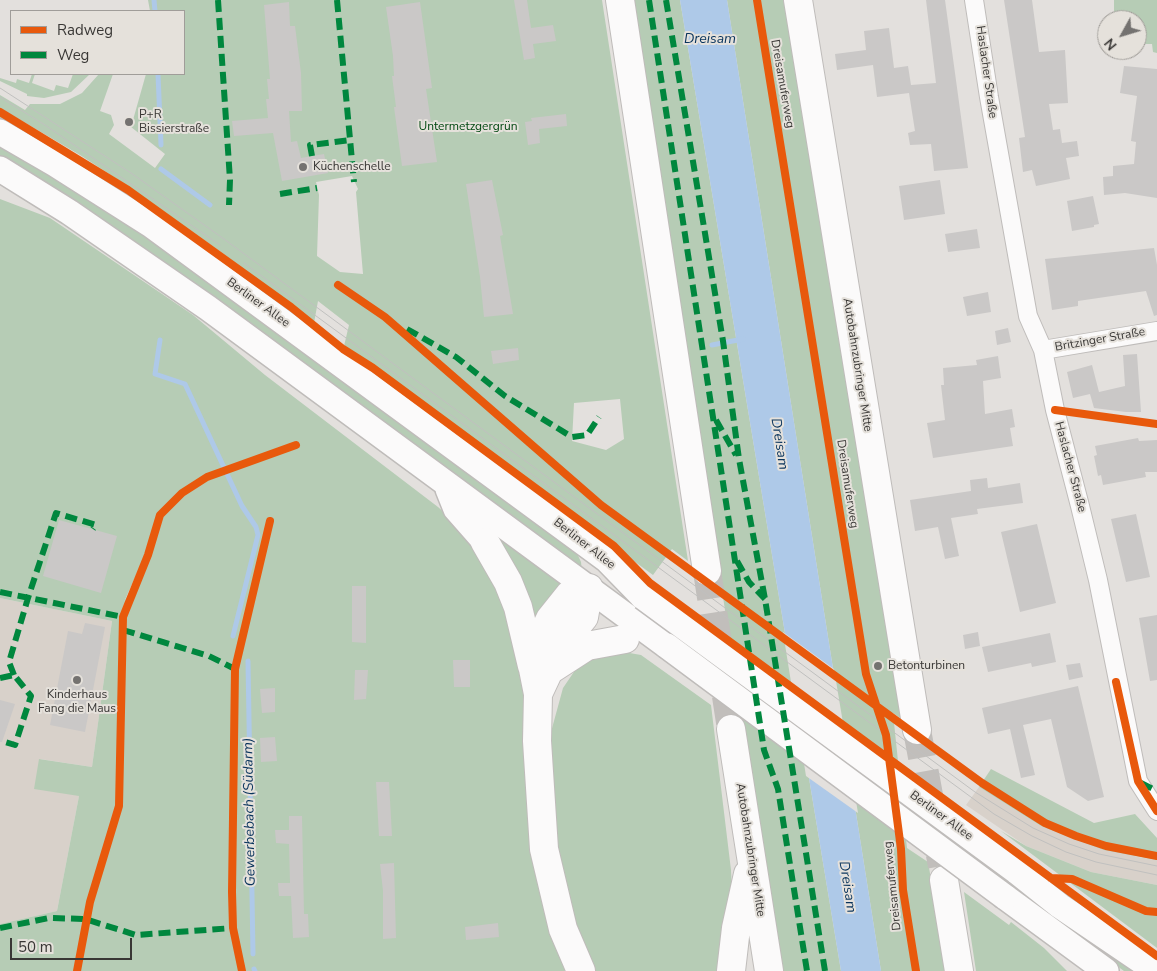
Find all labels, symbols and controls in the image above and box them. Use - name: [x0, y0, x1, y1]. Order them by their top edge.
- legend: [10, 10, 185, 75]
- north arrow: [1097, 10, 1147, 60]
- text: Radweg: [57, 20, 113, 40]
- street label: Haslacher Straße: [972, 25, 1000, 119]
- water label: Dreisam: [684, 32, 736, 48]
- text: N: [1100, 34, 1121, 54]
- street label: Dreisamuferweg: [767, 39, 797, 129]
- text: Weg: [57, 45, 89, 65]
- place label: P+R Bissierstraße: [139, 108, 209, 136]
- marker: P+R Bissierstraße: [123, 116, 135, 128]
- park label: Untermetzgergrün: [418, 120, 518, 134]
- place label: Küchenschelle: [313, 160, 391, 174]
- marker: Küchenschelle: [297, 161, 309, 173]
- street label: Berliner Allee: [224, 275, 292, 331]
- street label: Autobahnzubringer Mitte: [839, 297, 875, 433]
- street label: Britzinger Straße: [1054, 325, 1146, 355]
- water label: Dreisam: [767, 417, 791, 471]
- street label: Haslacher Straße: [1051, 420, 1089, 514]
- street label: Dreisamuferweg: [833, 439, 861, 529]
- street label: Berliner Allee: [550, 515, 618, 573]
- place label: Betonturbinen: [888, 659, 965, 673]
- marker: Betonturbinen: [872, 660, 884, 672]
- marker: Kinderhaus Fang die Maus: [71, 674, 83, 686]
- place label: Kinderhaus Fang die Maus: [38, 688, 116, 716]
- water label: Gewerbebach (Südarm): [240, 737, 260, 887]
- street label: Autobahnzubringer Mitte: [732, 782, 768, 918]
- street label: Berliner Allee: [907, 788, 975, 844]
- street label: Dreisamuferweg: [881, 841, 905, 931]
- water label: Dreisam: [835, 860, 859, 914]
- scale bar: [12, 928, 135, 960]
- text: 50 m: [18, 937, 53, 957]

